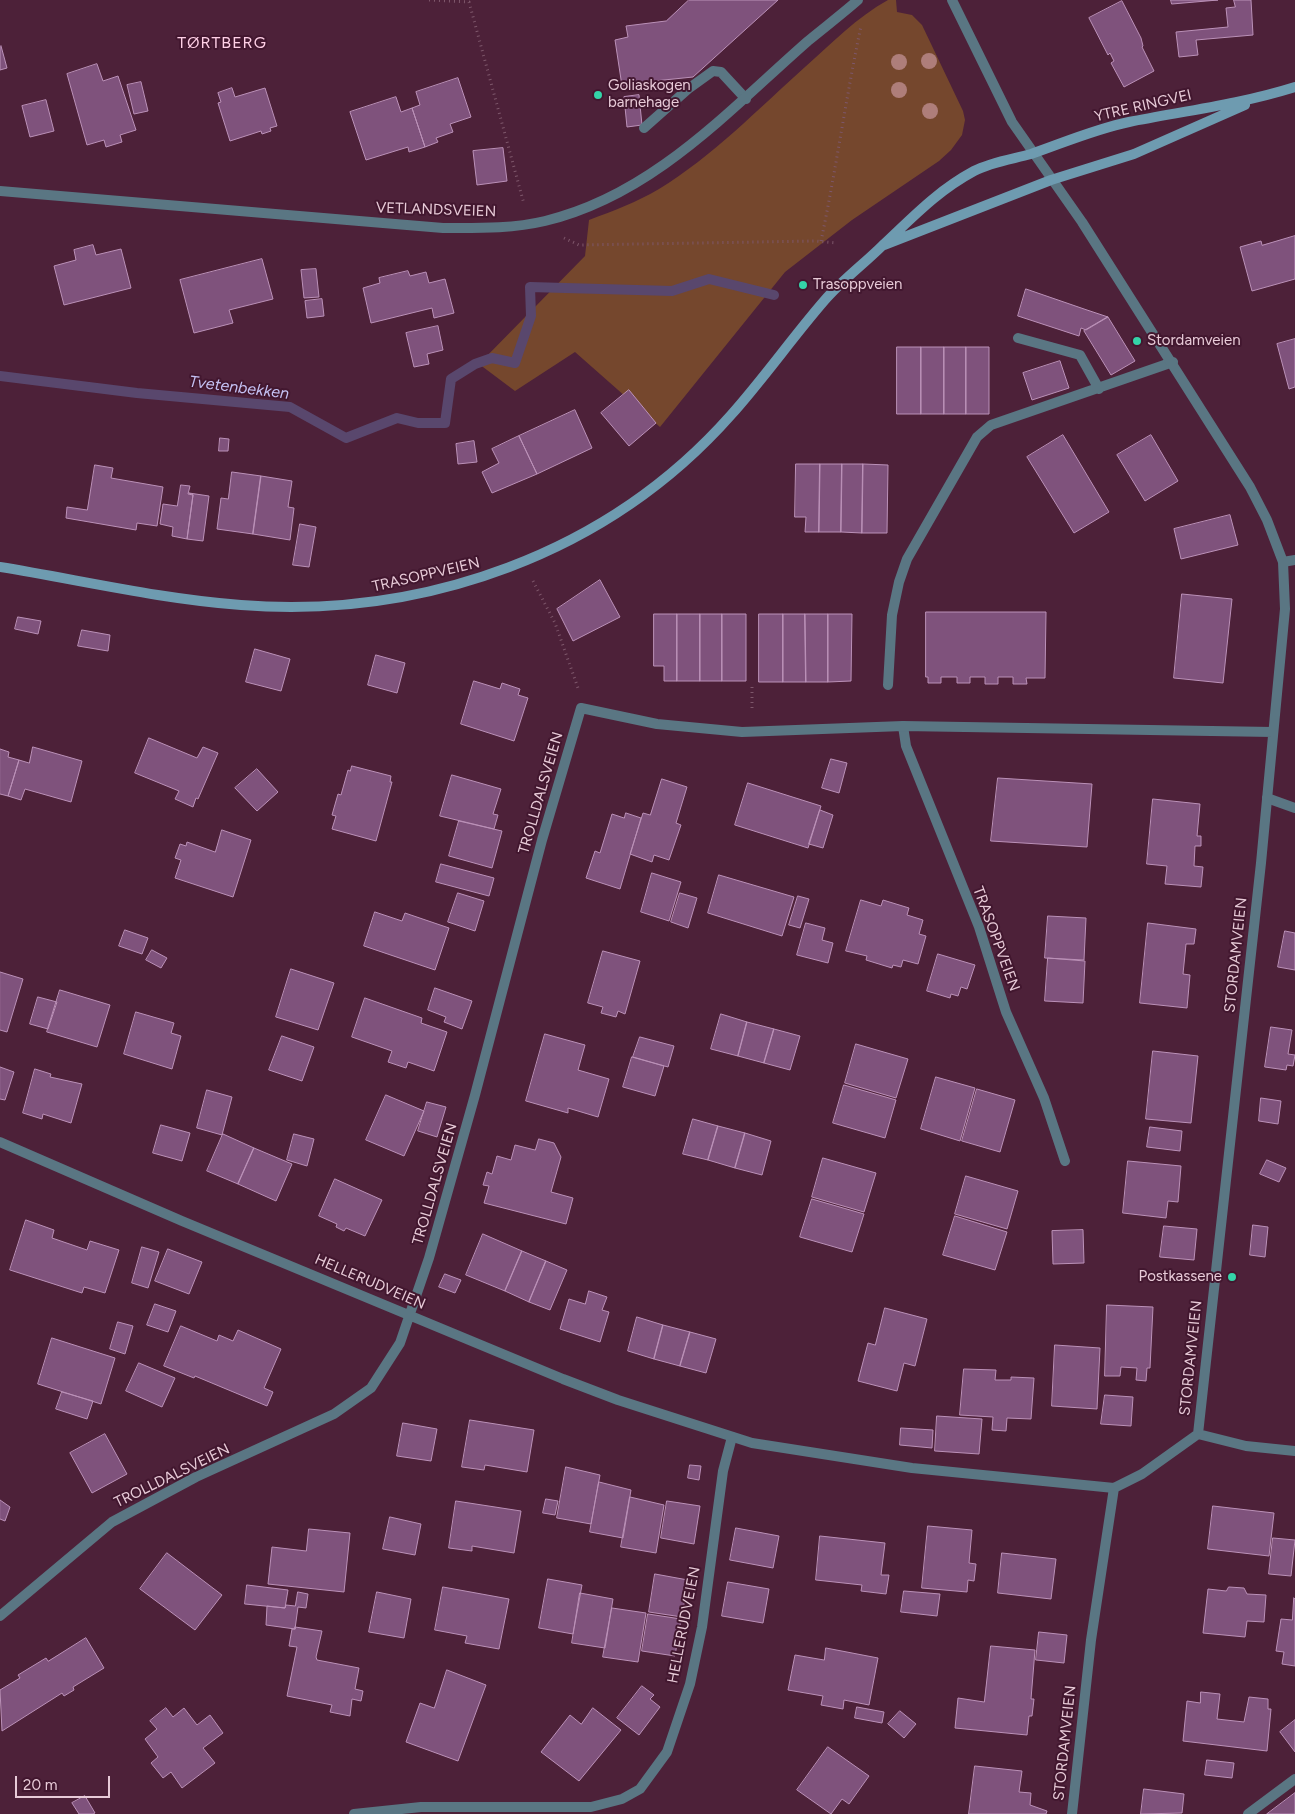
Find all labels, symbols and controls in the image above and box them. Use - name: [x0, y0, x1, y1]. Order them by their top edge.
- district label: TØRTBERG: [176, 33, 268, 53]
- place label: Goliaskogen barnehage: [608, 77, 691, 112]
- street label: YTRE RINGVEI: [1093, 86, 1193, 126]
- marker: Goliaskogen barnehage: [592, 89, 604, 101]
- street label: VETLANDSVEIEN: [375, 199, 497, 221]
- place label: Trasoppveien: [813, 276, 902, 294]
- marker: Trasoppveien: [797, 279, 809, 291]
- place label: Stordamveien: [1147, 332, 1241, 350]
- marker: Stordamveien: [1131, 335, 1143, 347]
- water label: Tvetenbekken: [188, 372, 290, 404]
- street label: TRASOPPVEIEN: [370, 554, 482, 596]
- street label: TROLLDALSVEIEN: [515, 730, 567, 856]
- street label: TRASOPPVEIEN: [969, 884, 1023, 994]
- street label: STORDAMVEIEN: [1221, 897, 1251, 1013]
- street label: TROLLDALSVEIEN: [409, 1121, 461, 1247]
- street label: HELLERUDVEIEN: [312, 1251, 428, 1313]
- place label: Postkassene: [1139, 1268, 1222, 1286]
- marker: Postkassene: [1226, 1271, 1238, 1283]
- street label: STORDAMVEIEN: [1176, 1300, 1206, 1416]
- street label: TROLLDALSVEIEN: [111, 1440, 233, 1512]
- street label: HELLERUDVEIEN: [664, 1565, 704, 1685]
- street label: STORDAMVEIEN: [1050, 1685, 1080, 1801]
- scale bar: [18, 1766, 112, 1798]
- text: 20 m: [23, 1776, 57, 1794]

